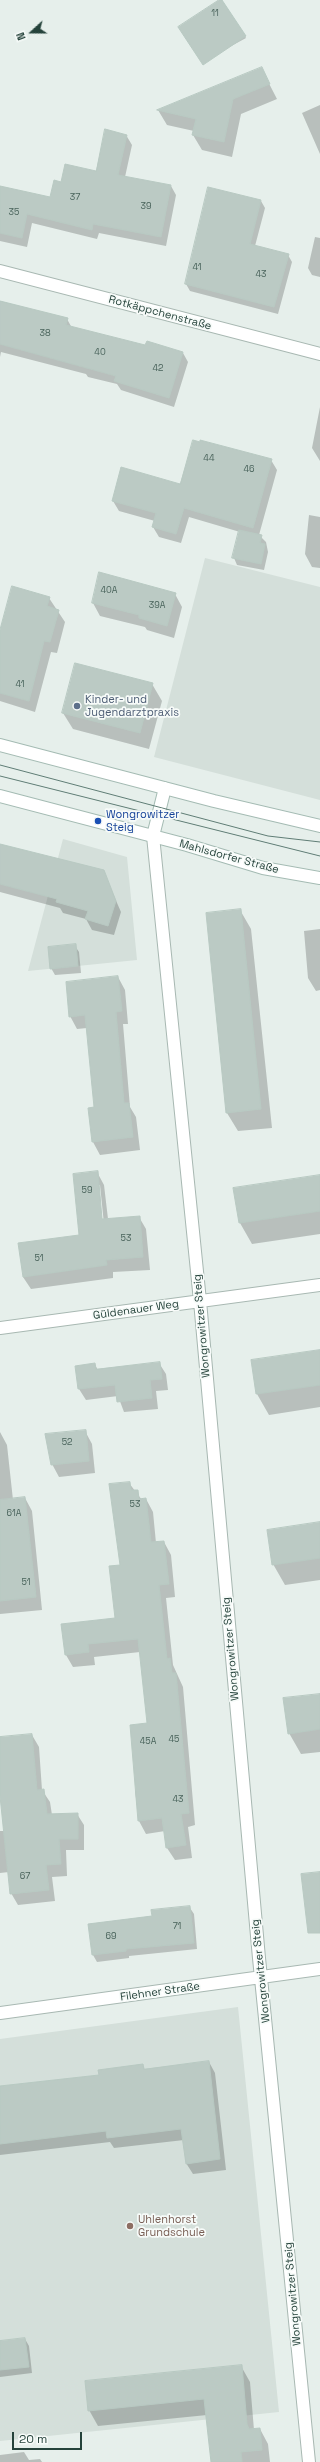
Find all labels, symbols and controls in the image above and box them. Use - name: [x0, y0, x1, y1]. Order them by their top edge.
- house number: 11: [211, 9, 219, 19]
- north arrow: [12, 12, 52, 52]
- text: N: [13, 30, 29, 42]
- house number: 37: [70, 193, 80, 203]
- house number: 39: [141, 202, 151, 212]
- house number: 35: [9, 208, 19, 218]
- house number: 41: [192, 263, 202, 273]
- house number: 43: [255, 270, 267, 280]
- street label: Rotkäppchenstraße: [107, 293, 213, 333]
- house number: 38: [39, 329, 51, 339]
- house number: 40: [94, 348, 106, 358]
- house number: 42: [152, 364, 164, 374]
- house number: 44: [203, 454, 215, 464]
- house number: 46: [243, 465, 255, 475]
- house number: 40A: [100, 586, 118, 596]
- house number: 39A: [149, 601, 165, 611]
- house number: 41: [15, 680, 25, 690]
- place label: Kinder- und Jugendarztpraxis: [85, 693, 179, 719]
- marker: Kinder- und Jugendarztpraxis: [72, 701, 82, 711]
- place label: Wongrowitzer Steig: [106, 808, 179, 834]
- marker: Wongrowitzer Steig: [93, 816, 103, 826]
- street label: Mahlsdorfer Straße: [178, 837, 280, 877]
- house number: 59: [82, 1186, 92, 1196]
- house number: 53: [121, 1234, 131, 1244]
- house number: 51: [34, 1254, 44, 1264]
- street label: Wongrowitzer Steig: [191, 1274, 213, 1378]
- street label: Güldenauer Weg: [92, 1297, 180, 1323]
- house number: 52: [62, 1438, 72, 1448]
- house number: 53: [130, 1500, 140, 1510]
- house number: 61A: [7, 1509, 21, 1519]
- house number: 51: [21, 1578, 31, 1588]
- street label: Wongrowitzer Steig: [220, 1597, 242, 1701]
- house number: 45: [168, 1735, 180, 1745]
- house number: 45A: [140, 1737, 156, 1747]
- house number: 43: [172, 1795, 184, 1805]
- house number: 67: [20, 1872, 30, 1882]
- street label: Wongrowitzer Steig: [249, 1919, 273, 2023]
- house number: 71: [173, 1922, 181, 1932]
- house number: 69: [105, 1932, 117, 1942]
- street label: Filehner Straße: [119, 1980, 201, 2004]
- place label: Uhlenhorst Grundschule: [138, 2213, 205, 2239]
- marker: Uhlenhorst Grundschule: [125, 2221, 135, 2231]
- street label: Wongrowitzer Steig: [282, 2242, 304, 2346]
- scale bar: [14, 2424, 84, 2450]
- text: 20 m: [19, 2431, 47, 2447]

